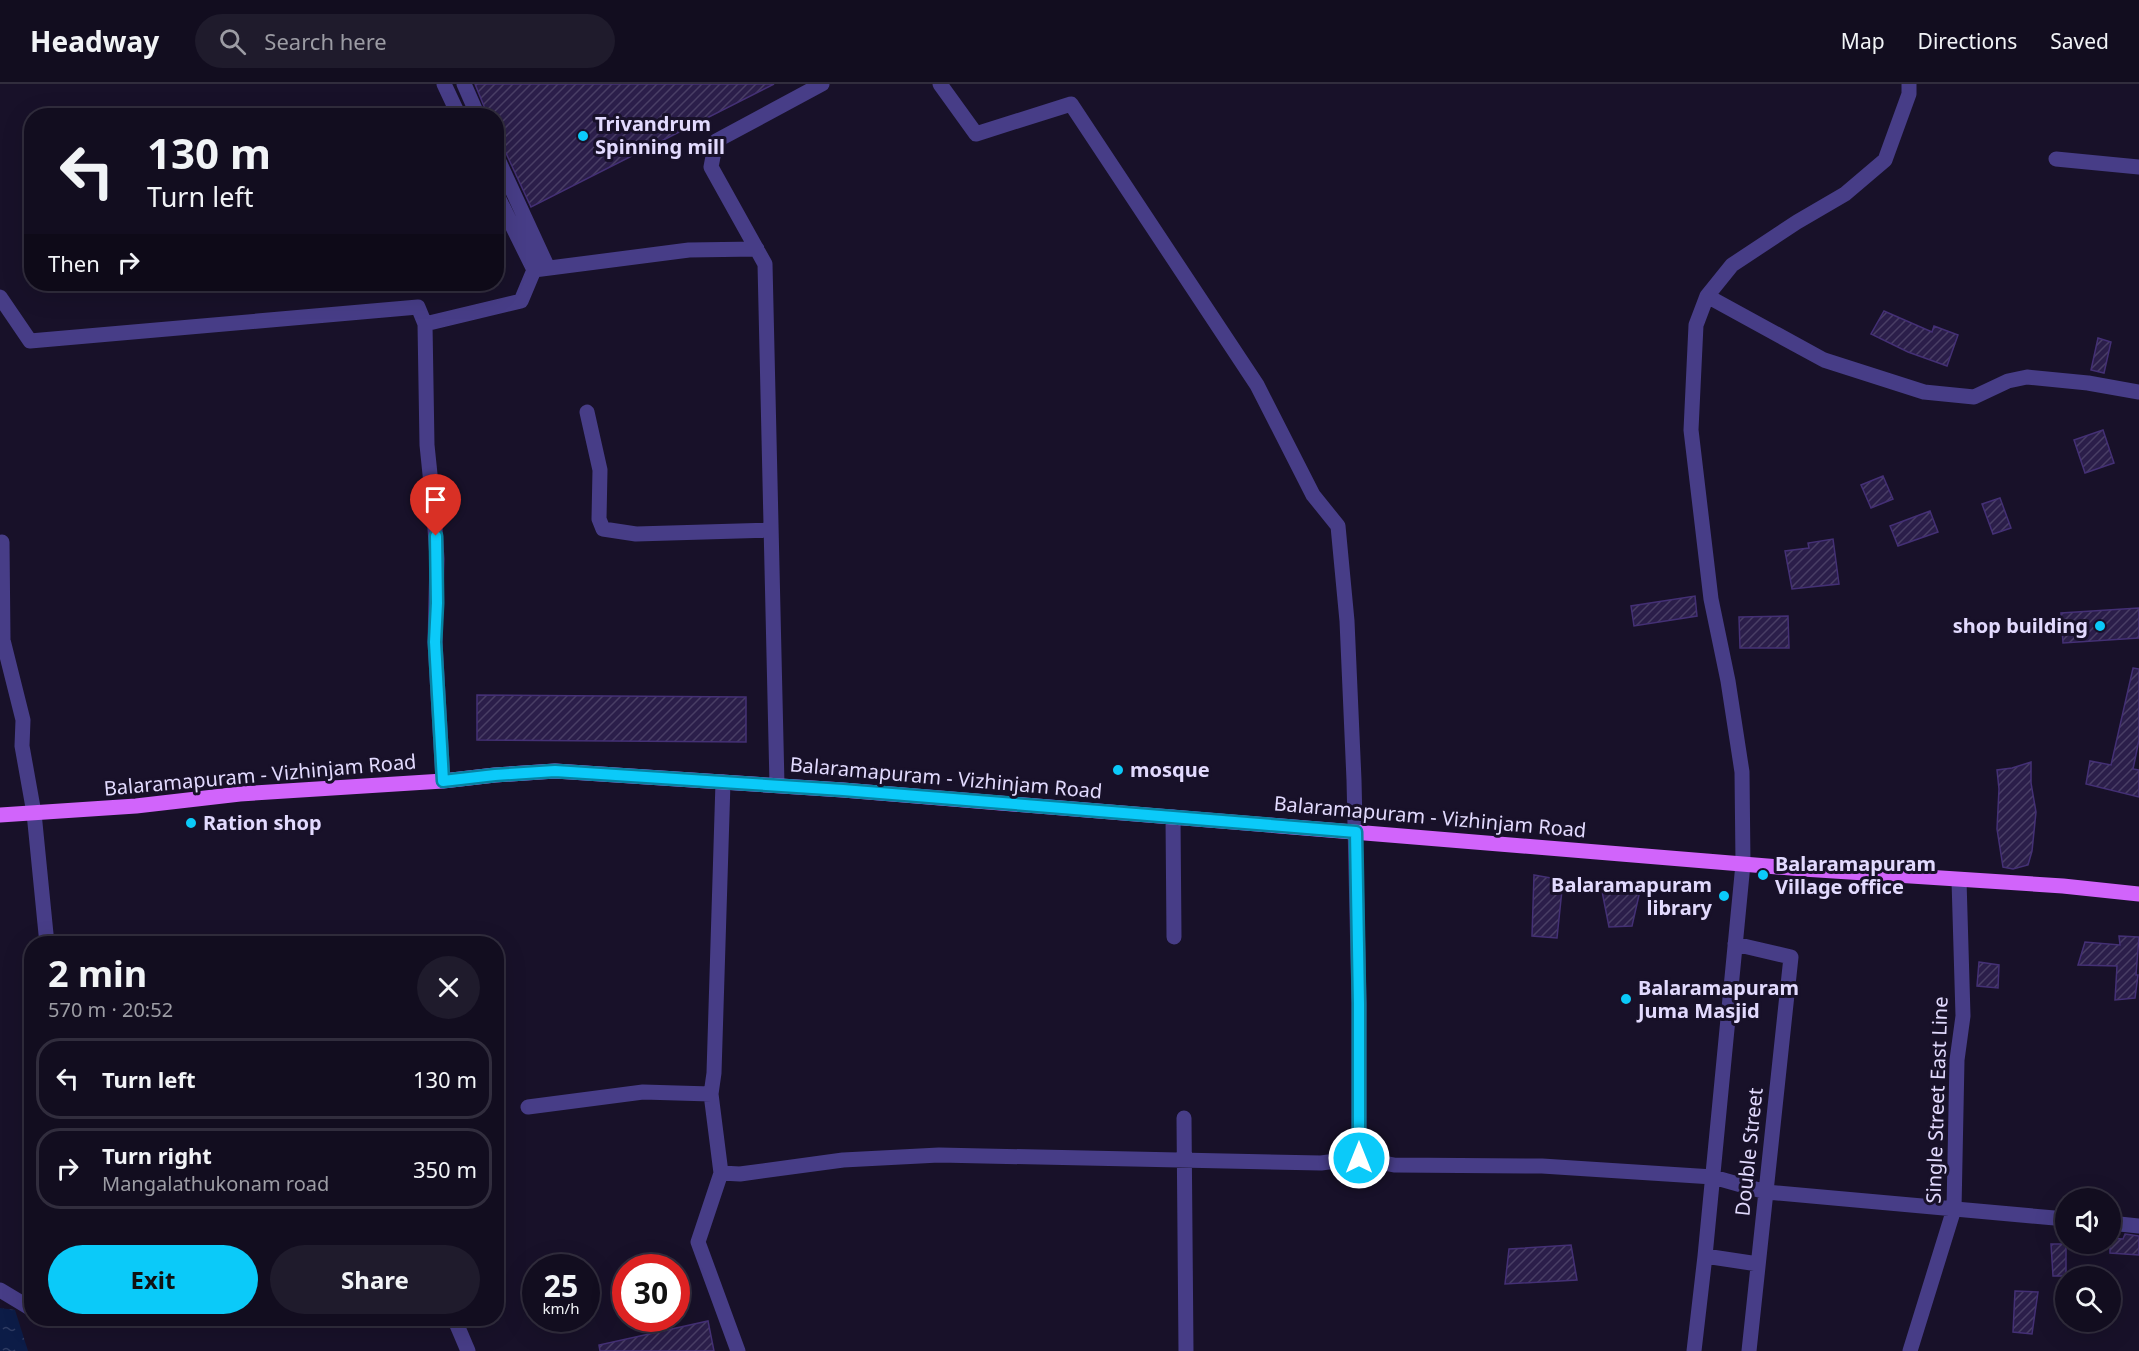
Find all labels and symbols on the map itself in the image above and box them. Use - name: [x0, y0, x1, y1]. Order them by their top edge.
- place label: Trivandrum Spinning mill: [595, 110, 725, 160]
- marker: Trivandrum Spinning mill: [576, 129, 590, 143]
- pin: [410, 474, 461, 536]
- place label: shop building: [1953, 612, 2088, 639]
- marker: shop building: [2093, 619, 2107, 633]
- street label: Balaramapuram - Vizhinjam Road: [103, 747, 417, 802]
- street label: Balaramapuram - Vizhinjam Road: [789, 750, 1103, 805]
- place label: mosque: [1130, 756, 1210, 783]
- marker: mosque: [1111, 763, 1125, 777]
- street label: Balaramapuram - Vizhinjam Road: [1273, 789, 1587, 844]
- place label: Ration shop: [203, 809, 322, 836]
- marker: Ration shop: [184, 816, 198, 830]
- place label: Balaramapuram Village office: [1775, 850, 1936, 900]
- marker: Balaramapuram Village office: [1756, 868, 1770, 882]
- place label: Balaramapuram library: [1551, 871, 1713, 921]
- marker: Balaramapuram library: [1717, 889, 1731, 903]
- place label: Balaramapuram Juma Masjid: [1636, 974, 1799, 1024]
- marker: Balaramapuram Juma Masjid: [1619, 992, 1633, 1006]
- street label: Single Street East Line: [1919, 996, 1954, 1204]
- street label: Double Street: [1728, 1086, 1769, 1217]
- position arrow: [1327, 1126, 1391, 1190]
- speed limit sign: 30: [612, 1254, 690, 1332]

